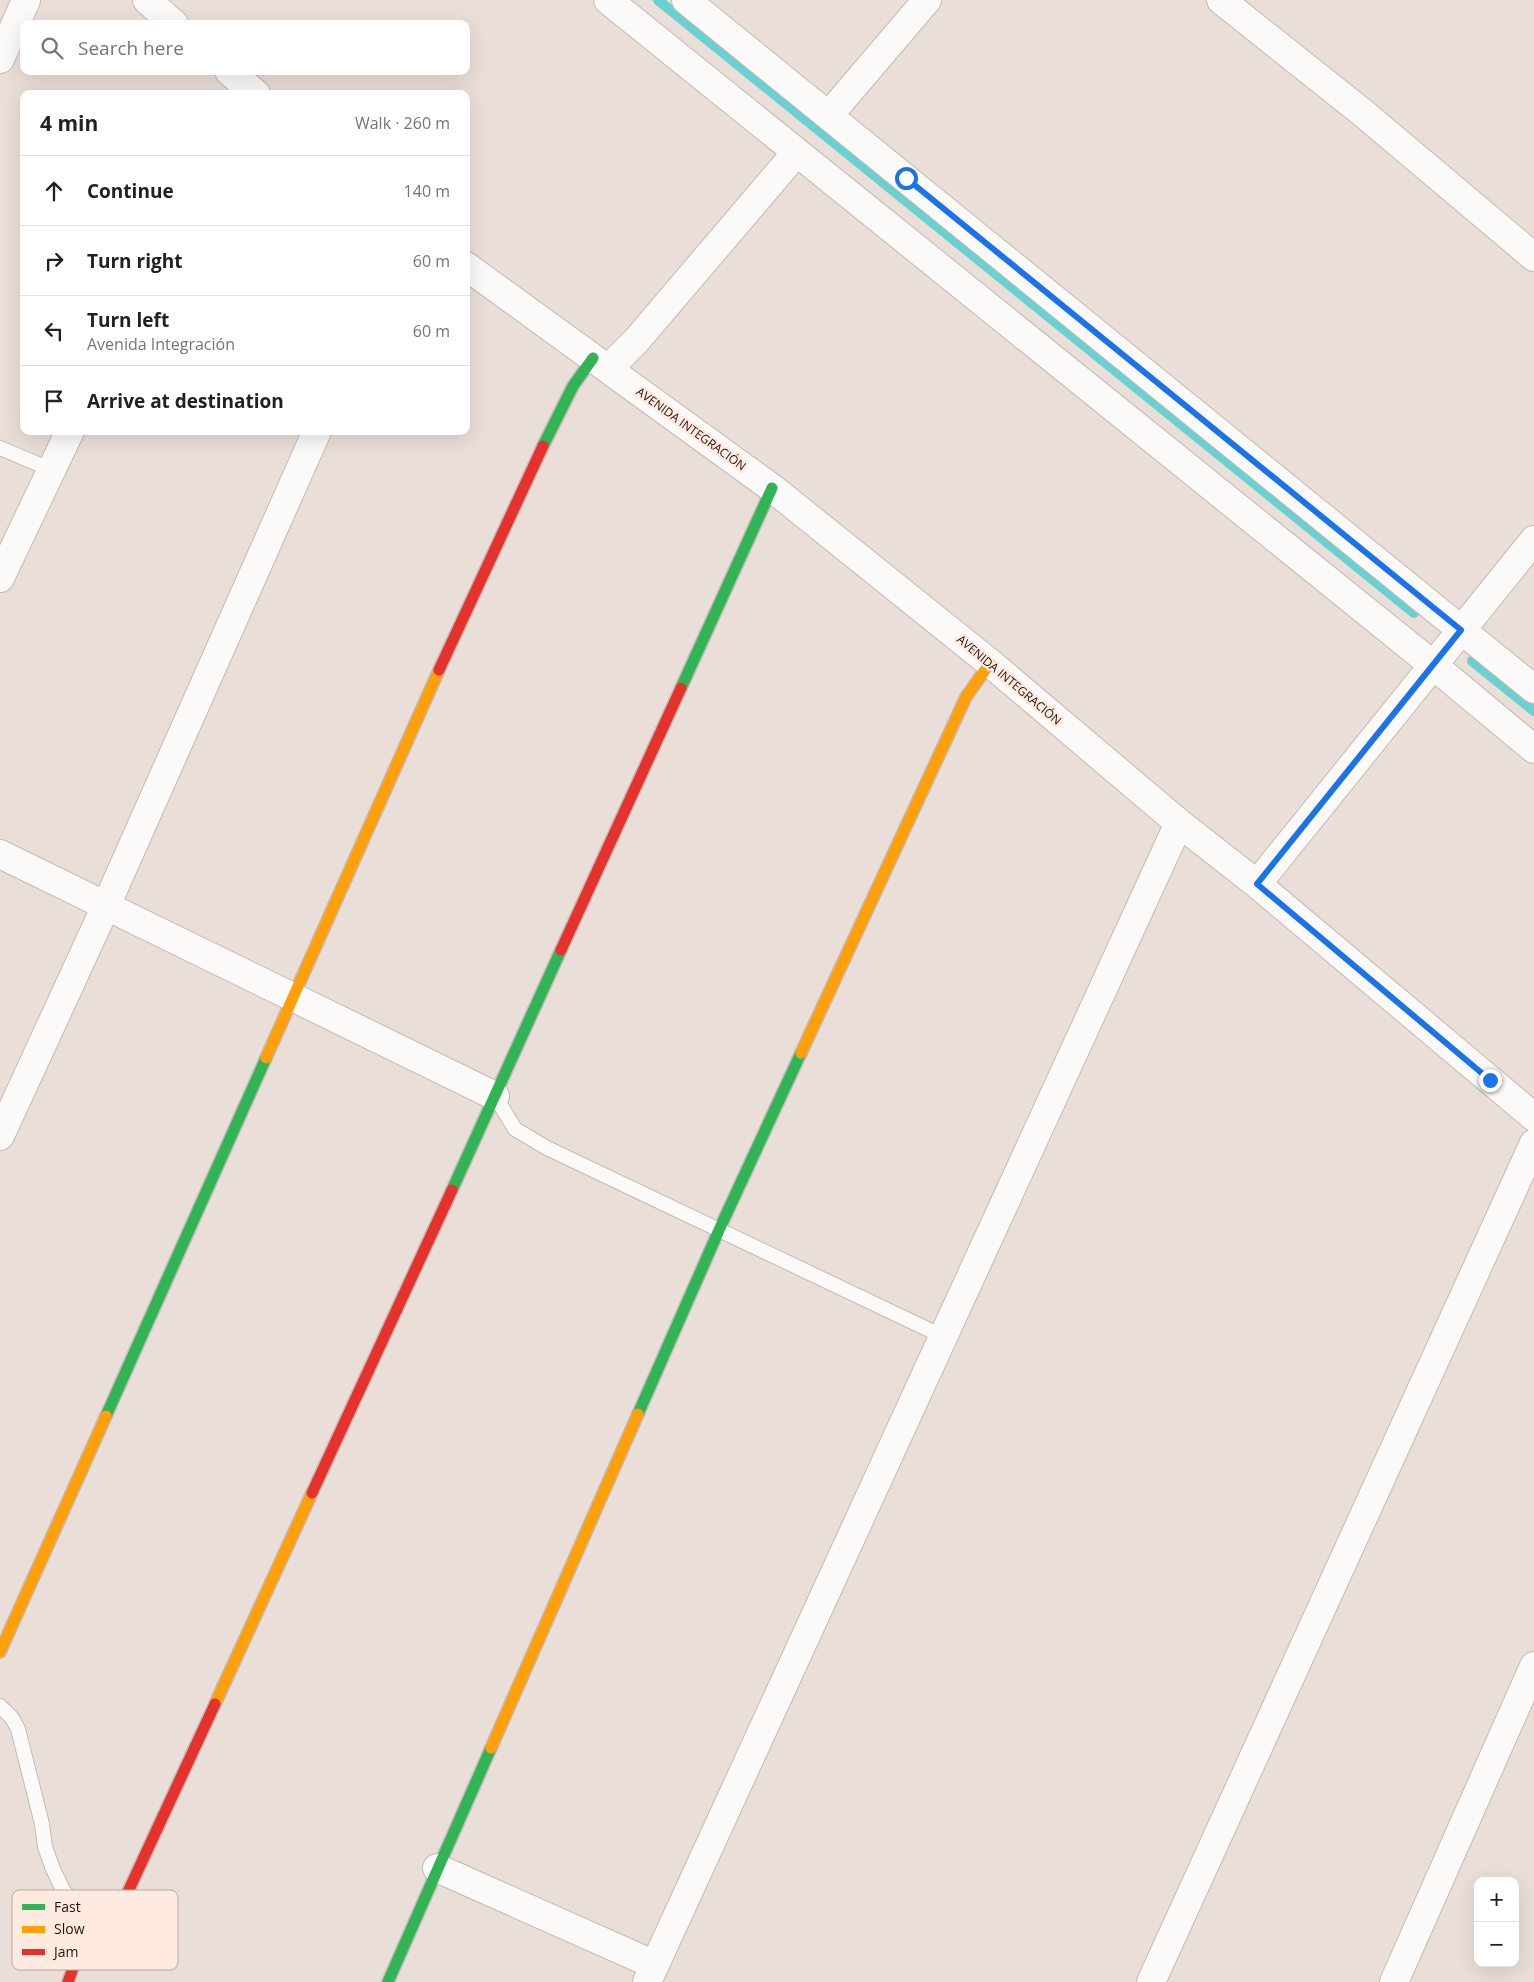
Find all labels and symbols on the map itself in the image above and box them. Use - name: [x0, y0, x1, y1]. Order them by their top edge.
- route start: [895, 167, 918, 190]
- street label: AVENIDA INTEGRACIÓN: [633, 383, 750, 474]
- street label: AVENIDA INTEGRACIÓN: [953, 631, 1065, 729]
- route end: [1479, 1069, 1502, 1092]
- legend: [12, 1890, 178, 1970]
- text: Fast: [54, 1897, 81, 1916]
- text: Slow: [54, 1919, 85, 1938]
- text: Jam: [52, 1942, 79, 1961]

